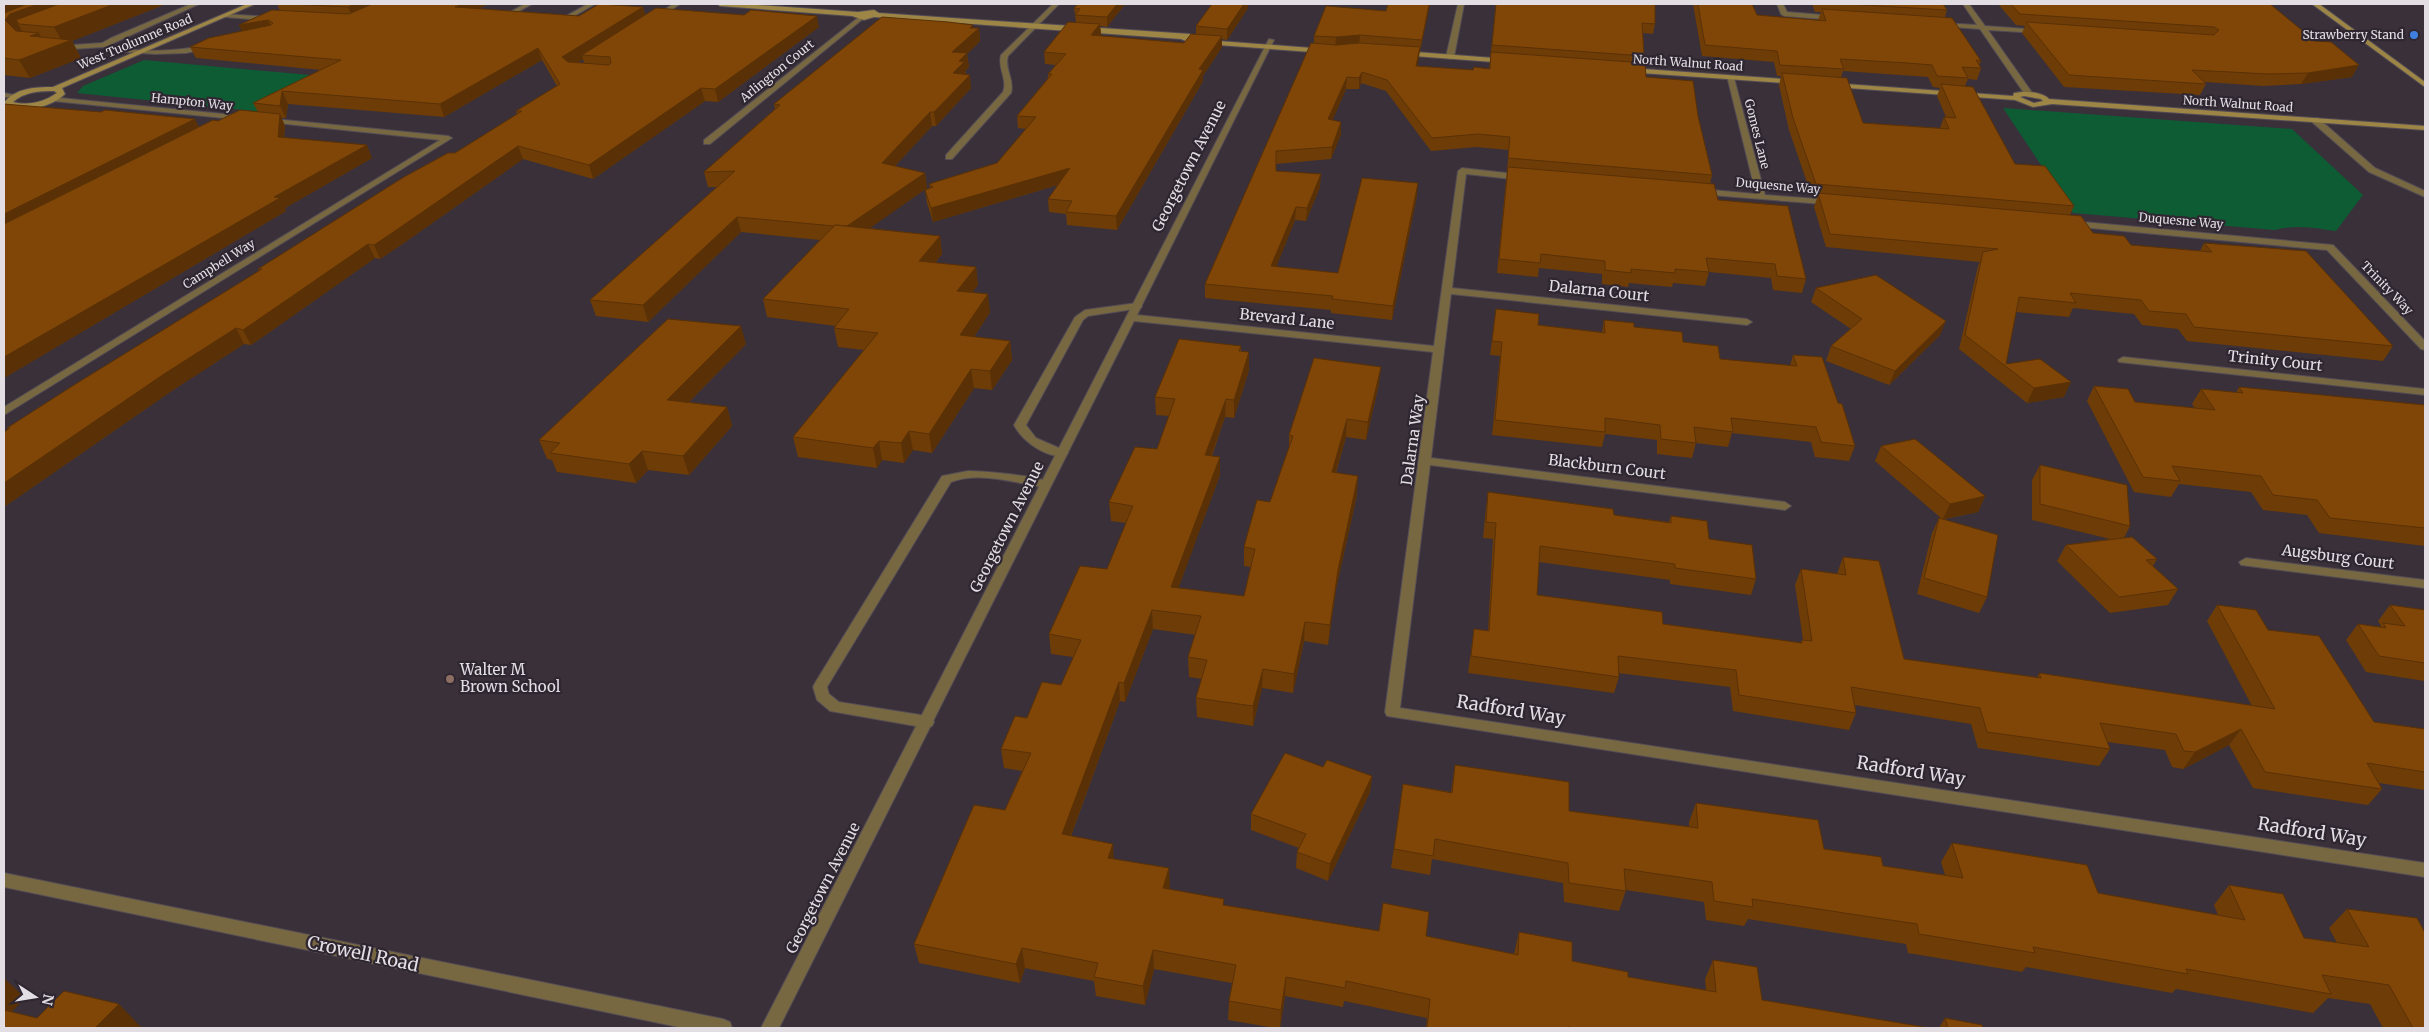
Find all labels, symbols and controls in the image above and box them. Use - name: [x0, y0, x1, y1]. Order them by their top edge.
- street label: West Tuolumne Road: [74, 11, 194, 73]
- place label: Strawberry Stand: [2302, 27, 2404, 42]
- marker: Strawberry Stand: [2408, 29, 2420, 41]
- street label: Arlington Court: [736, 36, 817, 106]
- street label: North Walnut Road: [1632, 51, 1744, 74]
- street label: Hampton Way: [151, 90, 234, 113]
- street label: North Walnut Road: [2182, 92, 2294, 115]
- street label: Georgetown Avenue: [1147, 97, 1230, 234]
- street label: Gomes Lane: [1742, 97, 1773, 170]
- street label: Duquesne Way: [1735, 174, 1821, 197]
- street label: Duquesne Way: [2138, 209, 2224, 232]
- street label: Campbell Way: [180, 235, 258, 292]
- street label: Trinity Way: [2358, 258, 2417, 318]
- street label: Dalarna Court: [1548, 276, 1650, 305]
- street label: Brevard Lane: [1239, 304, 1336, 333]
- street label: Trinity Court: [2227, 346, 2323, 375]
- street label: Dalarna Way: [1397, 393, 1428, 486]
- street label: Blackburn Court: [1547, 450, 1667, 483]
- street label: Georgetown Avenue: [965, 458, 1048, 595]
- street label: Augsburg Court: [2280, 540, 2396, 573]
- place label: Walter M Brown School: [459, 660, 561, 696]
- marker: Walter M Brown School: [444, 673, 456, 685]
- street label: Radford Way: [1455, 690, 1568, 730]
- street label: Radford Way: [1855, 751, 1968, 791]
- street label: Radford Way: [2256, 812, 2369, 852]
- street label: Georgetown Avenue: [781, 819, 864, 956]
- street label: Crowell Road: [305, 930, 421, 977]
- north arrow: [10, 972, 60, 1022]
- text: N: [38, 992, 58, 1007]

